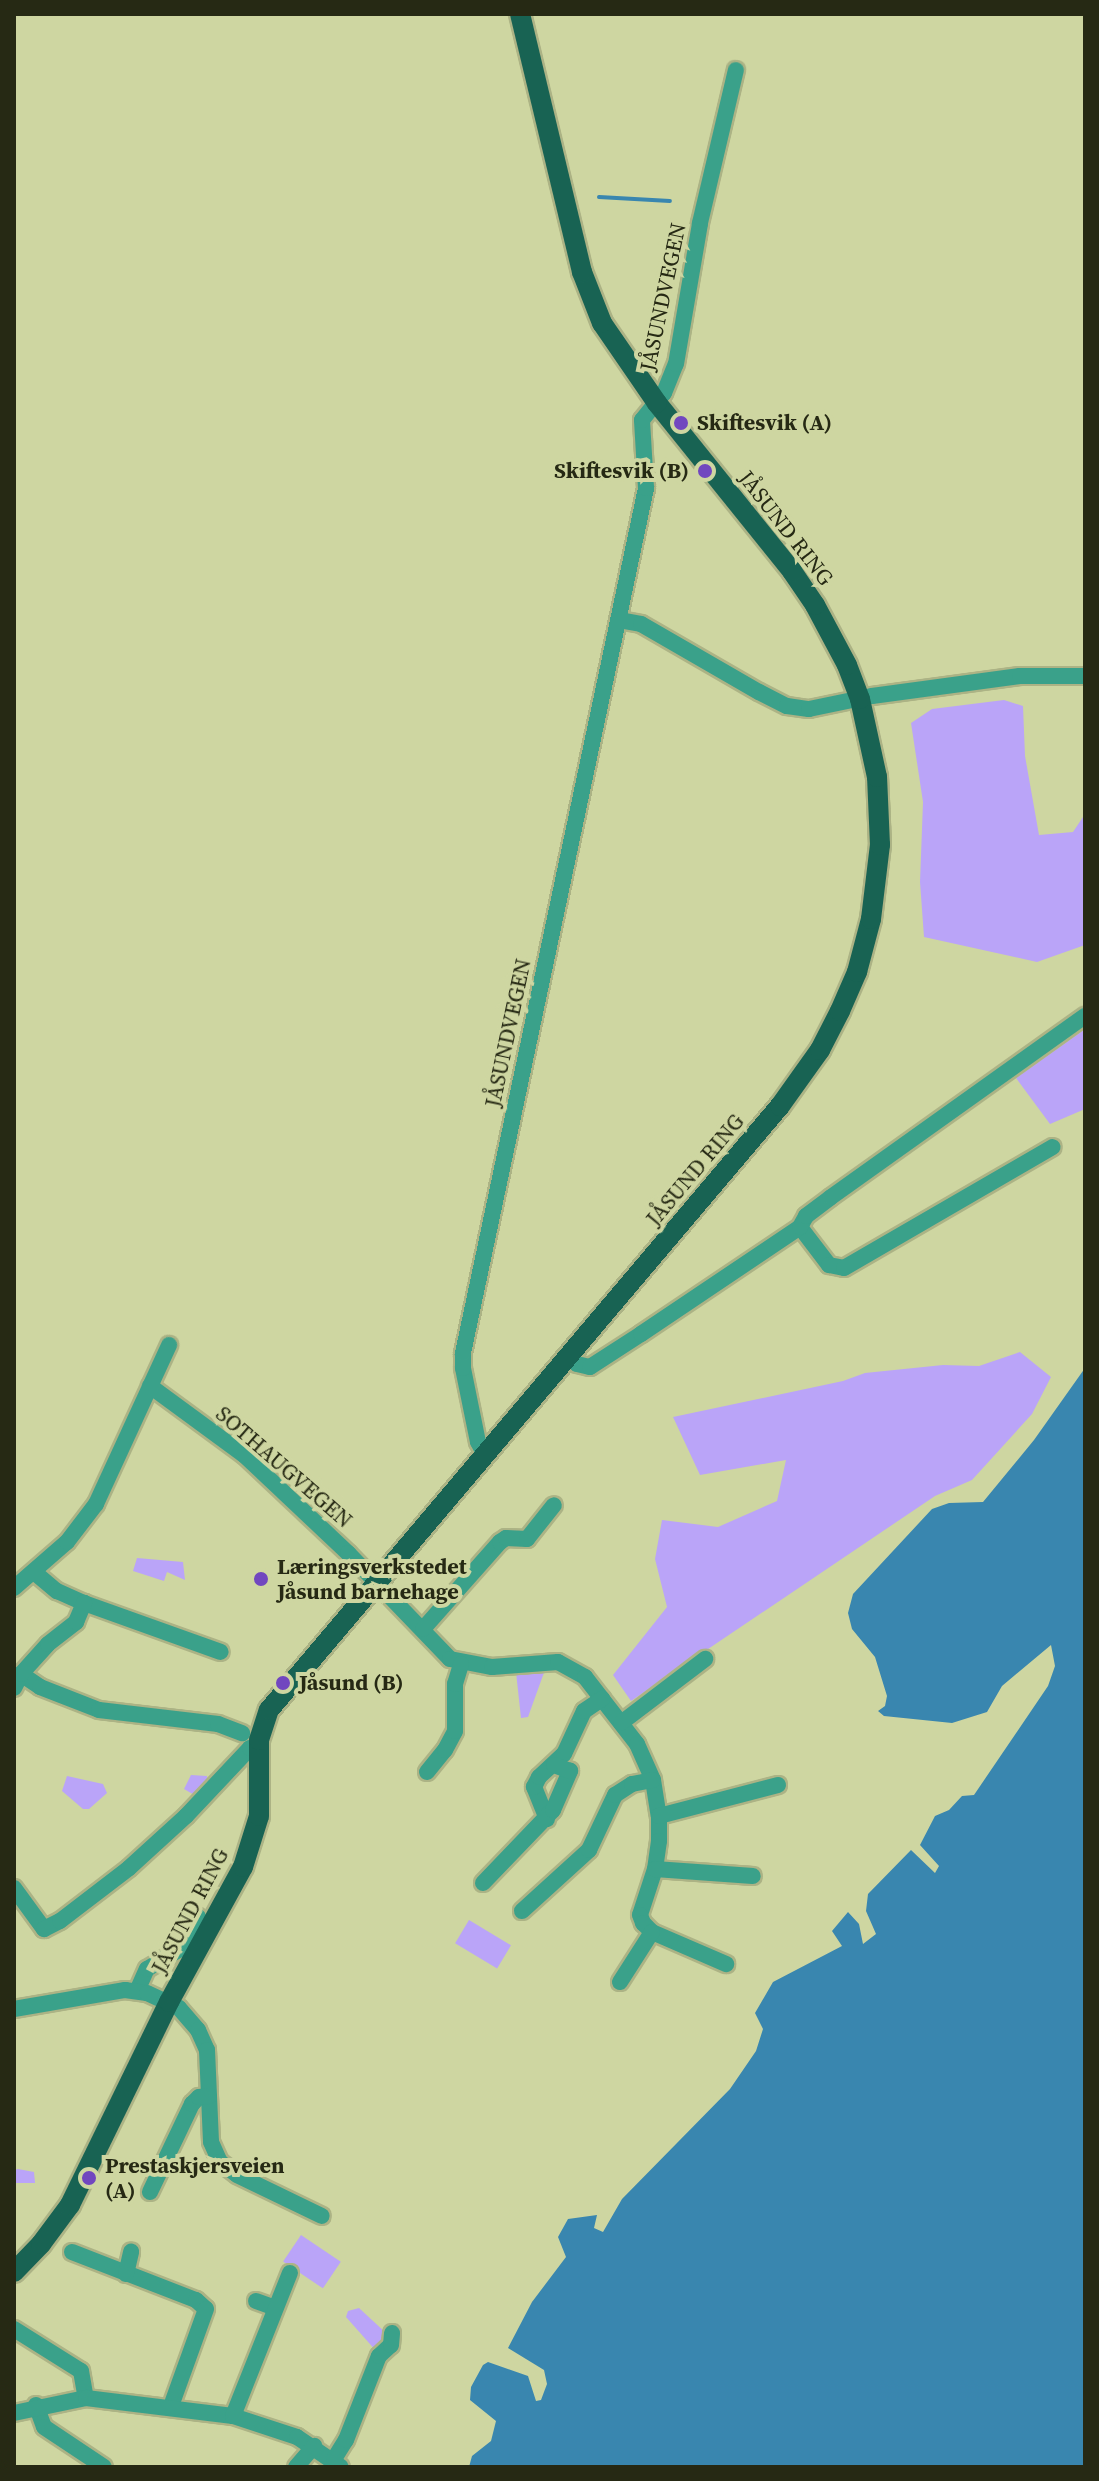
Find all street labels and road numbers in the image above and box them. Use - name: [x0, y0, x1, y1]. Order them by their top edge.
- street label: JÅSUNDVEGEN: [634, 220, 692, 374]
- street label: JÅSUND RING: [733, 465, 839, 591]
- street label: JÅSUNDVEGEN: [479, 956, 537, 1110]
- street label: JÅSUND RING: [640, 1109, 750, 1231]
- street label: SOTHAUGVEGEN: [210, 1401, 358, 1533]
- street label: JÅSUND RING: [146, 1844, 234, 1978]

